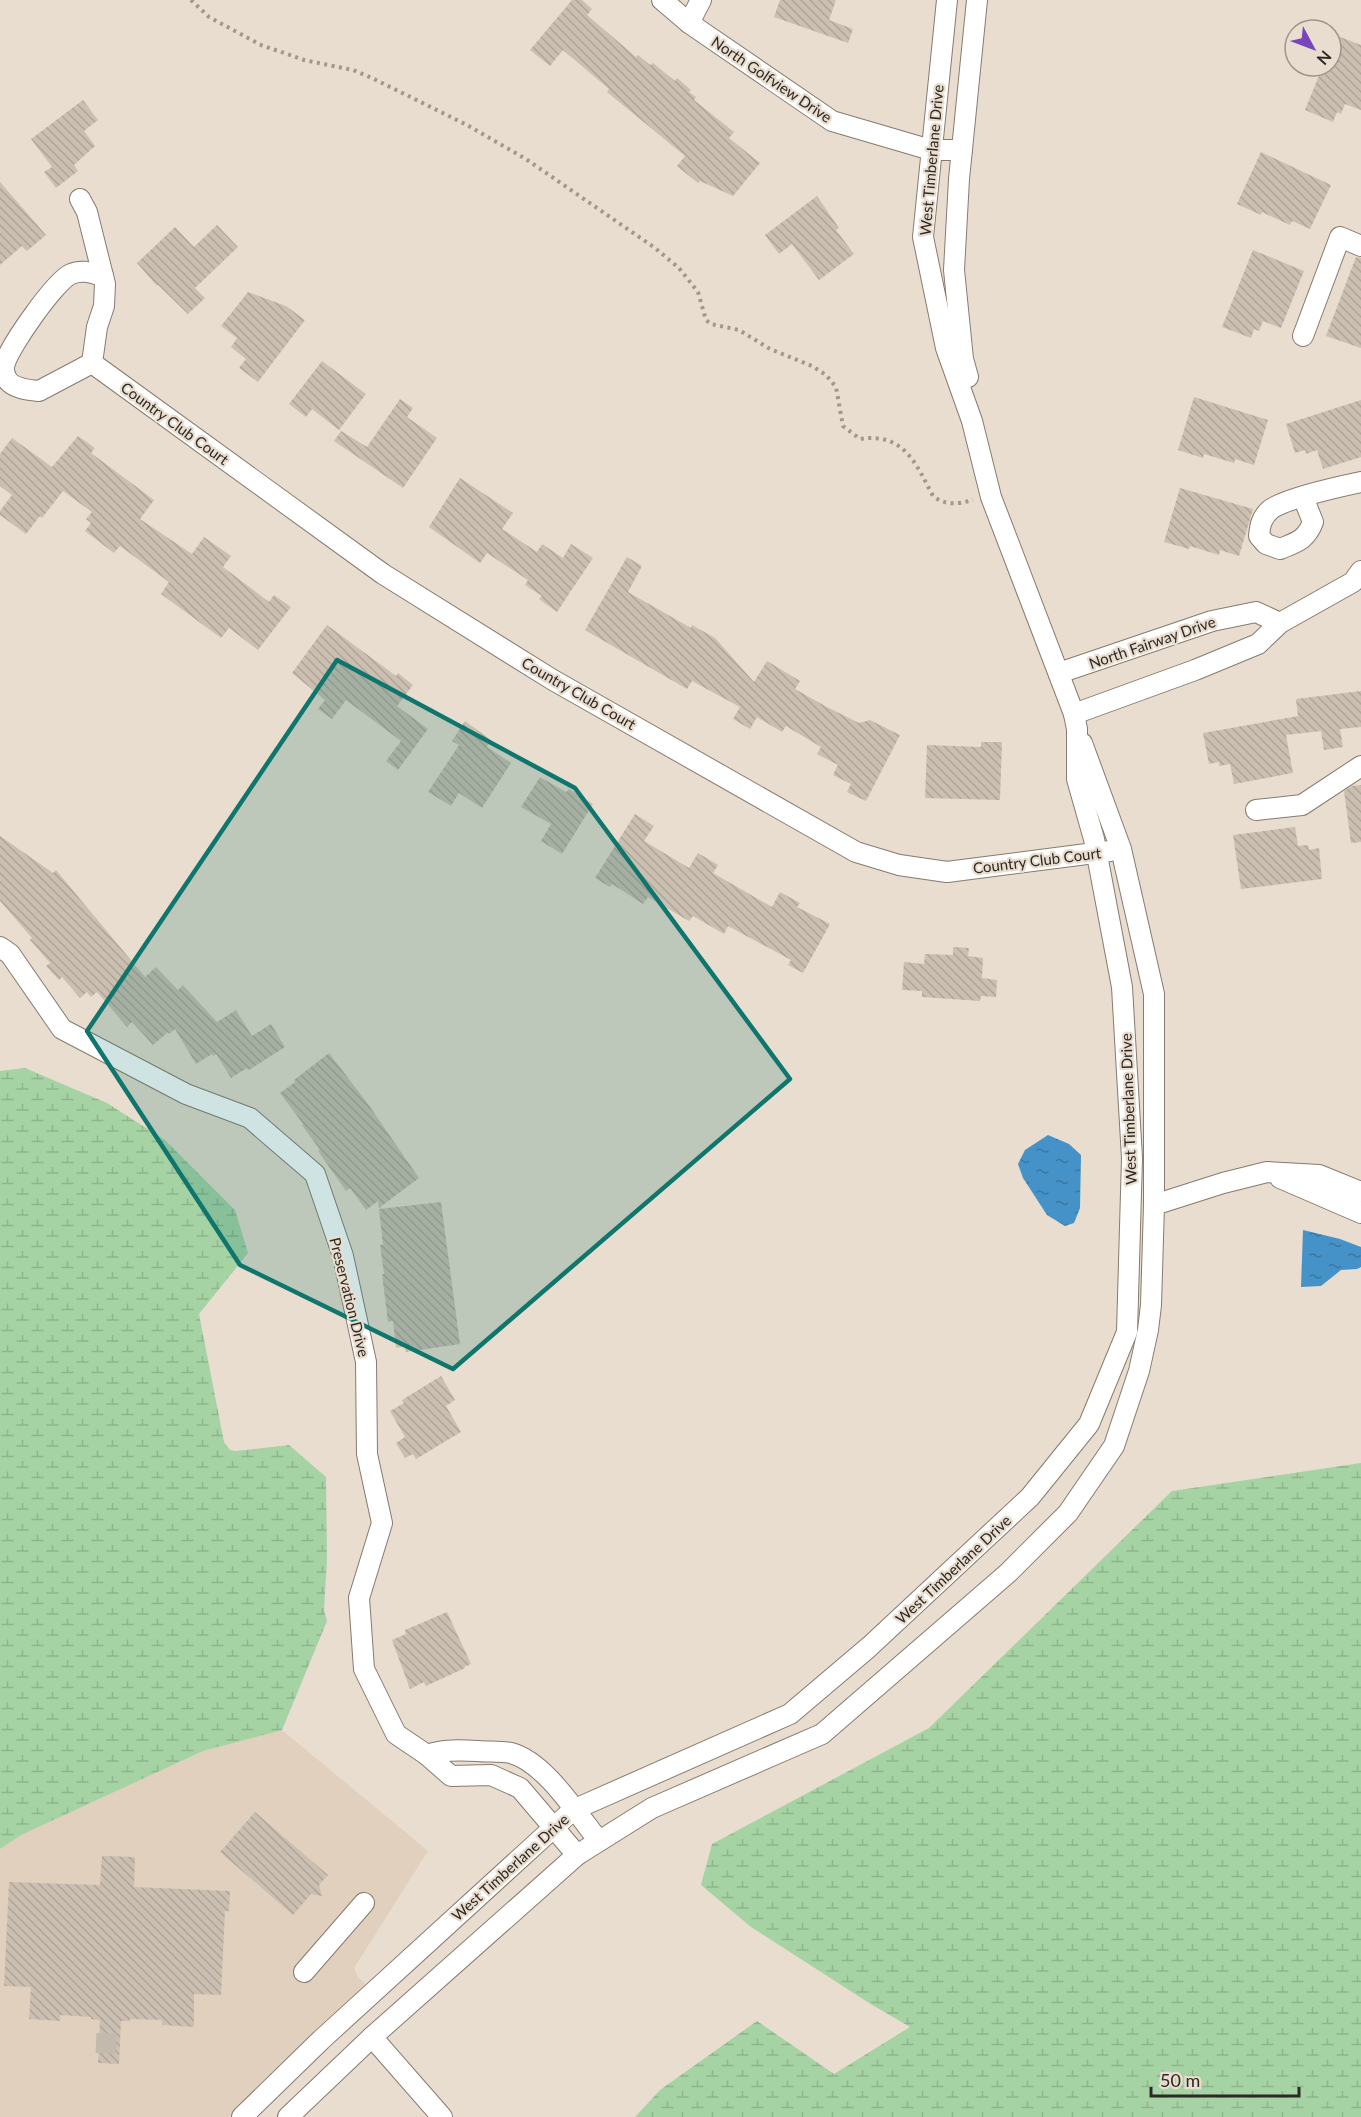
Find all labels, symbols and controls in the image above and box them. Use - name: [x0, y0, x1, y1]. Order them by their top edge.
- north arrow: [1283, 18, 1343, 78]
- street label: North Golfview Drive: [708, 32, 836, 126]
- text: N: [1313, 47, 1336, 69]
- street label: West Timberlane Drive: [915, 84, 947, 236]
- street label: Country Club Court: [118, 378, 233, 468]
- street label: North Fairway Drive: [1086, 612, 1218, 672]
- street label: Country Club Court: [519, 653, 640, 733]
- street label: Country Club Court: [972, 843, 1103, 877]
- street label: West Timberlane Drive: [1116, 1033, 1140, 1185]
- street label: Preservation Drive: [326, 1235, 374, 1359]
- street label: West Timberlane Drive: [892, 1511, 1015, 1627]
- street label: West Timberlane Drive: [448, 1810, 572, 1924]
- scale bar: [1151, 2060, 1300, 2098]
- text: 50 m: [1160, 2069, 1200, 2091]

